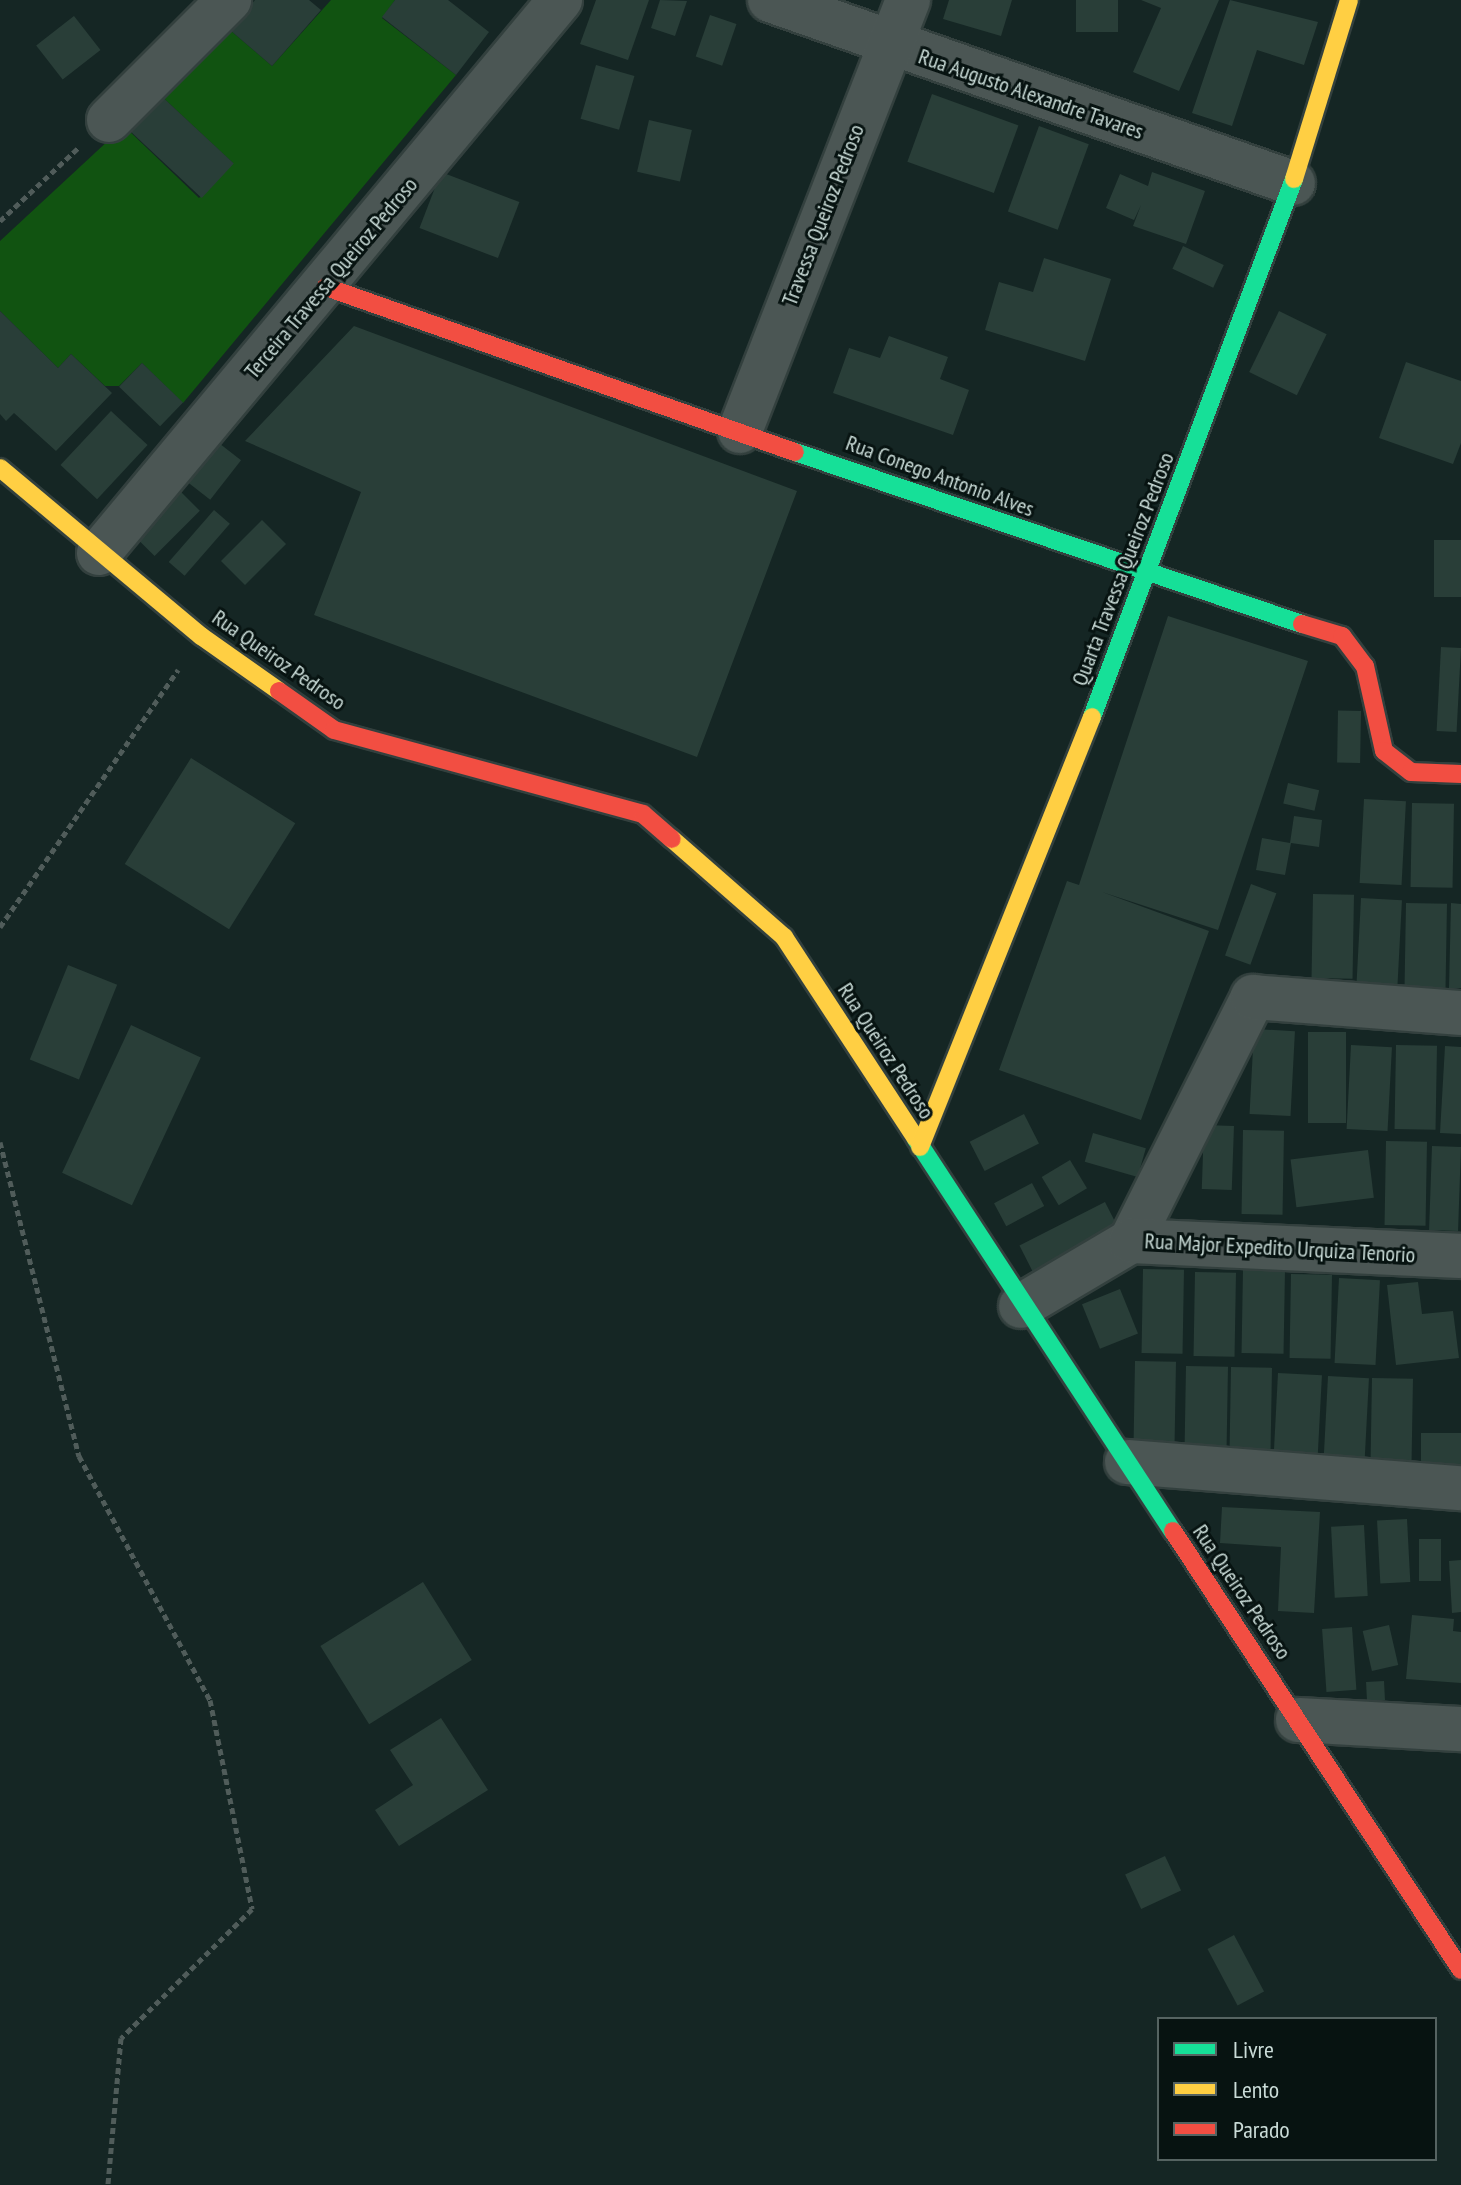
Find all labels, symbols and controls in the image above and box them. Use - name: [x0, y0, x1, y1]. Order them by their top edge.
- street label: Rua Augusto Alexandre Tavares: [914, 43, 1148, 145]
- street label: Travessa Queiroz Pedroso: [776, 120, 870, 310]
- street label: Terceira Travessa Queiroz Pedroso: [239, 171, 423, 385]
- street label: Rua Conego Antonio Alves: [842, 429, 1038, 523]
- street label: Quarta Travessa Queiroz Pedroso: [1066, 448, 1180, 690]
- street label: Rua Queiroz Pedroso: [207, 604, 351, 716]
- street label: Rua Queiroz Pedroso: [832, 978, 940, 1124]
- street label: Rua Major Expedito Urquiza Tenorio: [1144, 1228, 1416, 1268]
- street label: Rua Queiroz Pedroso: [1187, 1519, 1297, 1665]
- legend: [1157, 2017, 1437, 2161]
- text: Livre: [1233, 2034, 1274, 2065]
- text: Lento: [1233, 2074, 1279, 2105]
- text: Parado: [1233, 2114, 1290, 2145]

